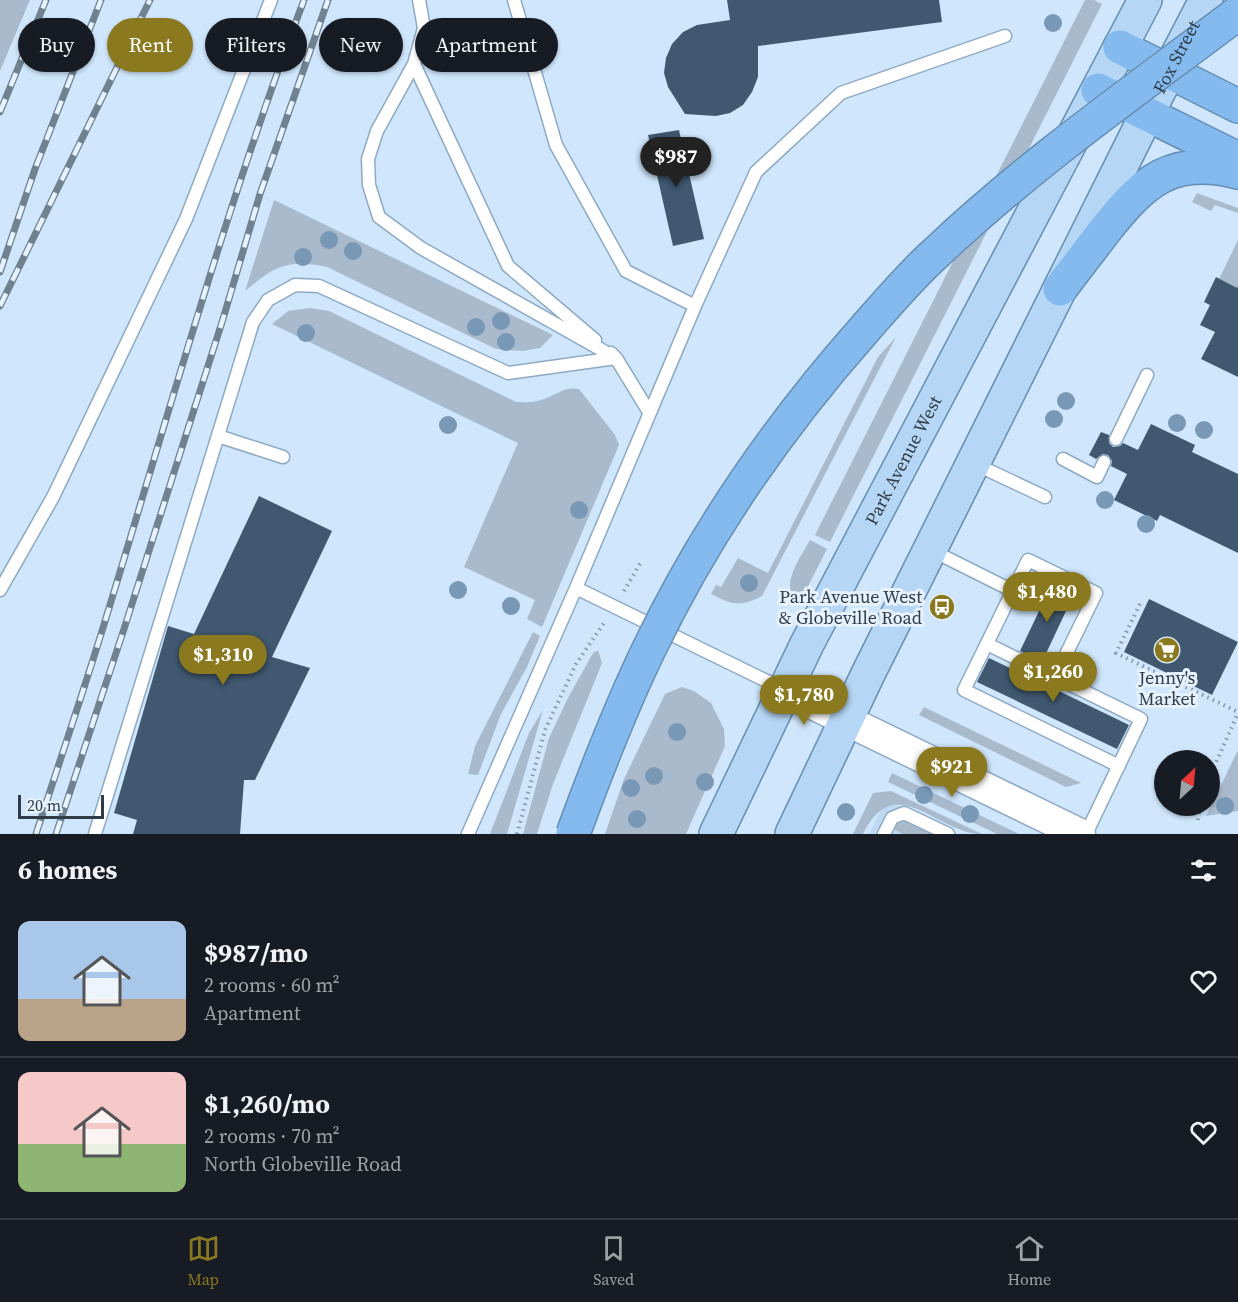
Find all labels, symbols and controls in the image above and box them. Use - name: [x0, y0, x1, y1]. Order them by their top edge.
- street label: Fox Street: [1147, 16, 1206, 98]
- chip: Buy: [18, 18, 95, 72]
- chip: Rent: [107, 18, 193, 72]
- chip: Filters: [205, 18, 307, 72]
- chip: New: [319, 18, 403, 72]
- chip: Apartment: [415, 18, 558, 72]
- pin: $987: [640, 137, 712, 188]
- text: $987: [654, 142, 698, 170]
- street label: Park Avenue West: [859, 391, 947, 529]
- pin: $1,480: [998, 572, 1096, 623]
- text: $1,480: [1017, 577, 1077, 605]
- place label: Park Avenue West & Globeville Road: [779, 584, 922, 630]
- bus stop icon: Park Avenue West & Globeville Road: [927, 592, 957, 622]
- pin: $1,310: [174, 635, 272, 686]
- supermarket icon: Jenny's Market: [1152, 635, 1182, 665]
- text: $1,310: [193, 640, 253, 668]
- pin: $1,260: [1004, 652, 1102, 703]
- text: $1,260: [1023, 657, 1083, 685]
- place label: Jenny's Market: [1138, 665, 1196, 711]
- pin: $1,780: [755, 675, 853, 726]
- text: $1,780: [774, 680, 834, 708]
- pin: $921: [916, 747, 988, 798]
- north arrow: [1154, 750, 1220, 816]
- map controls: [1154, 750, 1220, 816]
- text: $921: [930, 752, 974, 780]
- scale bar: [18, 792, 104, 820]
- text: 20 m: [27, 794, 61, 816]
- text: 6 homes: [18, 852, 117, 888]
- icon: filters: [1187, 854, 1220, 887]
- text: $987/mo: [204, 935, 308, 971]
- icon: home: [66, 945, 138, 1017]
- icon: heart: [1187, 965, 1220, 998]
- text: 2 rooms · 60 m²: [204, 971, 340, 999]
- text: Apartment: [204, 999, 301, 1027]
- text: $1,260/mo: [204, 1086, 330, 1122]
- icon: home: [66, 1096, 138, 1168]
- icon: heart: [1187, 1116, 1220, 1149]
- text: 2 rooms · 70 m²: [204, 1122, 340, 1150]
- text: North Globeville Road: [204, 1150, 402, 1178]
- tab: Map: [187, 1232, 220, 1290]
- tab: Saved: [593, 1232, 634, 1290]
- tab: Home: [1008, 1232, 1051, 1290]

